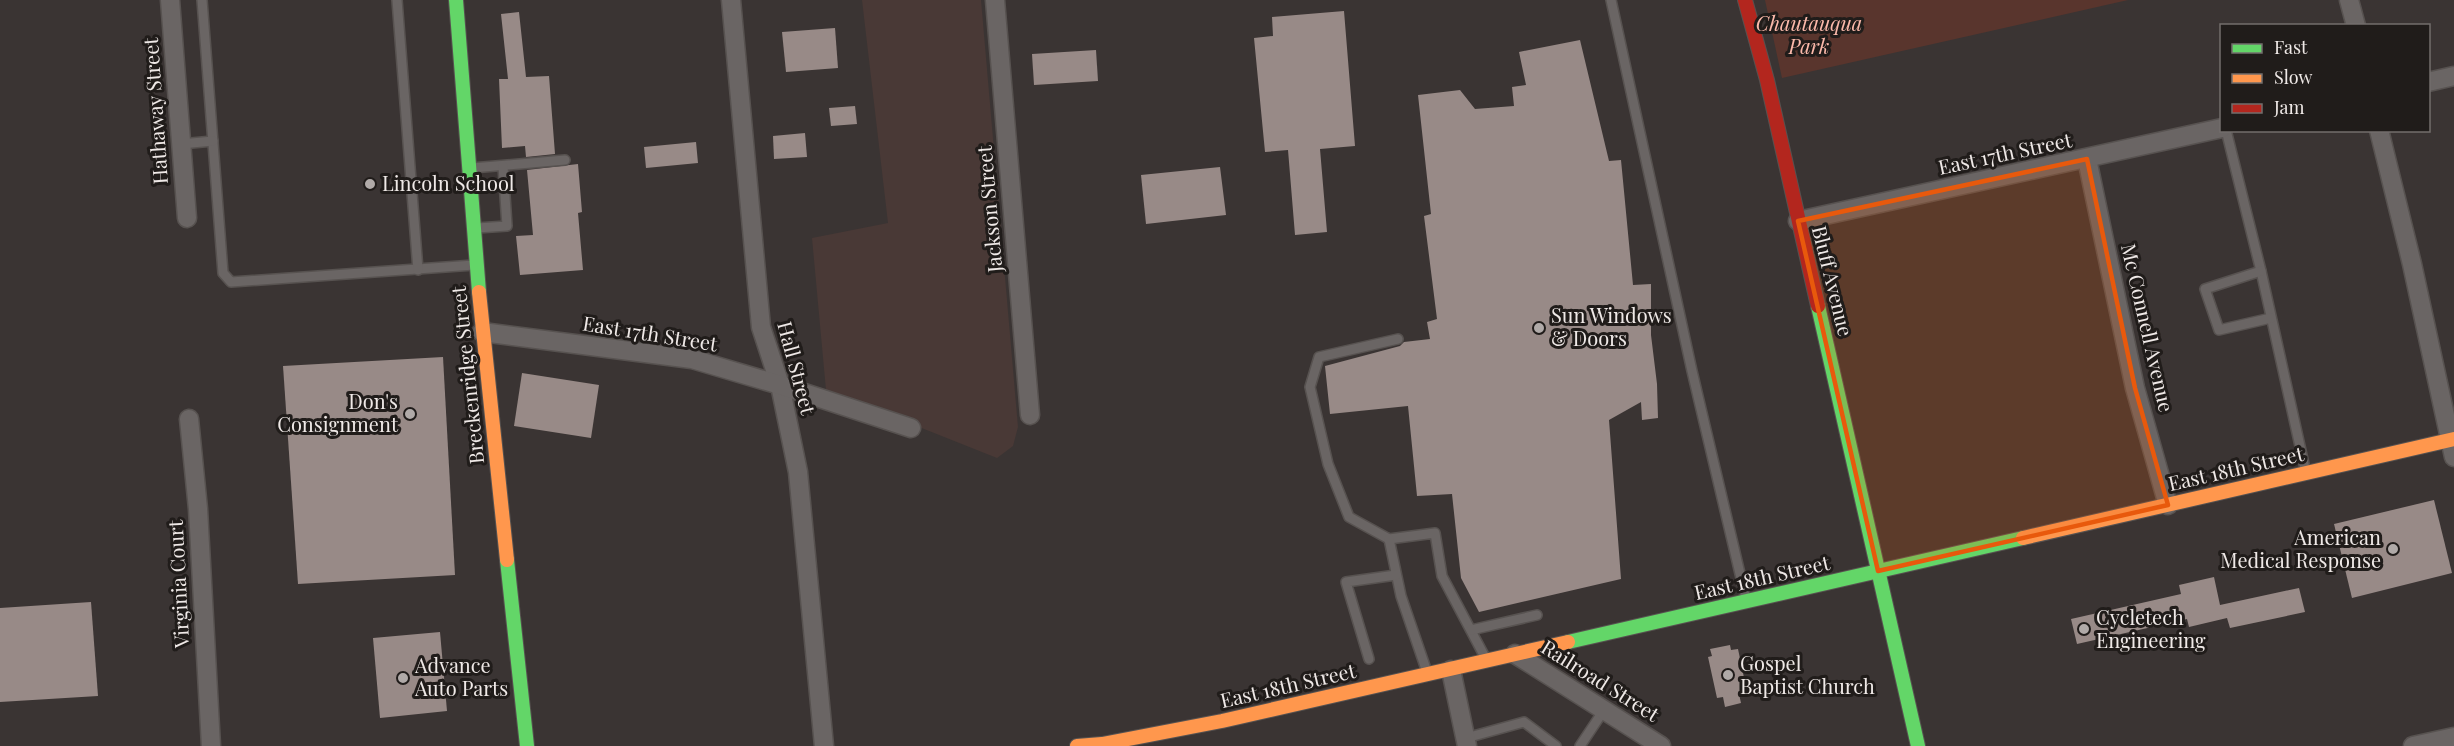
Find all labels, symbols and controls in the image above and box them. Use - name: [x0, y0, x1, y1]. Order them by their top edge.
- park label: Chautauqua Park: [1756, 9, 1862, 59]
- legend: [2220, 24, 2430, 132]
- text: Fast: [2274, 35, 2308, 59]
- street label: Hathaway Street: [136, 36, 173, 185]
- text: Slow: [2274, 65, 2312, 89]
- text: Jam: [2273, 95, 2304, 119]
- street label: East 17th Street: [1935, 125, 2075, 180]
- street label: Jackson Street: [969, 144, 1008, 275]
- place label: Lincoln School: [382, 169, 515, 196]
- marker: Lincoln School: [363, 177, 377, 191]
- street label: Bluff Avenue: [1807, 223, 1860, 339]
- street label: Mc Connell Avenue: [2116, 241, 2181, 415]
- street label: Breckenridge Street: [444, 284, 489, 465]
- place label: Sun Windows & Doors: [1551, 301, 1672, 351]
- street label: East 17th Street: [581, 309, 720, 357]
- street label: Hall Street: [772, 318, 823, 418]
- marker: Sun Windows & Doors: [1532, 321, 1546, 335]
- place label: Don's Consignment: [277, 387, 399, 437]
- marker: Don's Consignment: [403, 407, 417, 421]
- street label: East 18th Street: [2165, 439, 2307, 496]
- street label: Virginia Court: [161, 519, 194, 650]
- place label: American Medical Response: [2220, 523, 2381, 573]
- marker: American Medical Response: [2386, 542, 2400, 556]
- street label: East 18th Street: [1691, 548, 1833, 605]
- place label: Cycletech Engineering: [2096, 603, 2206, 653]
- marker: Cycletech Engineering: [2077, 622, 2091, 636]
- street label: Railroad Street: [1537, 633, 1666, 727]
- place label: Gospel Baptist Church: [1740, 649, 1875, 699]
- place label: Advance Auto Parts: [414, 651, 508, 701]
- street label: East 18th Street: [1217, 656, 1359, 713]
- marker: Gospel Baptist Church: [1721, 668, 1735, 682]
- marker: Advance Auto Parts: [396, 671, 410, 685]

